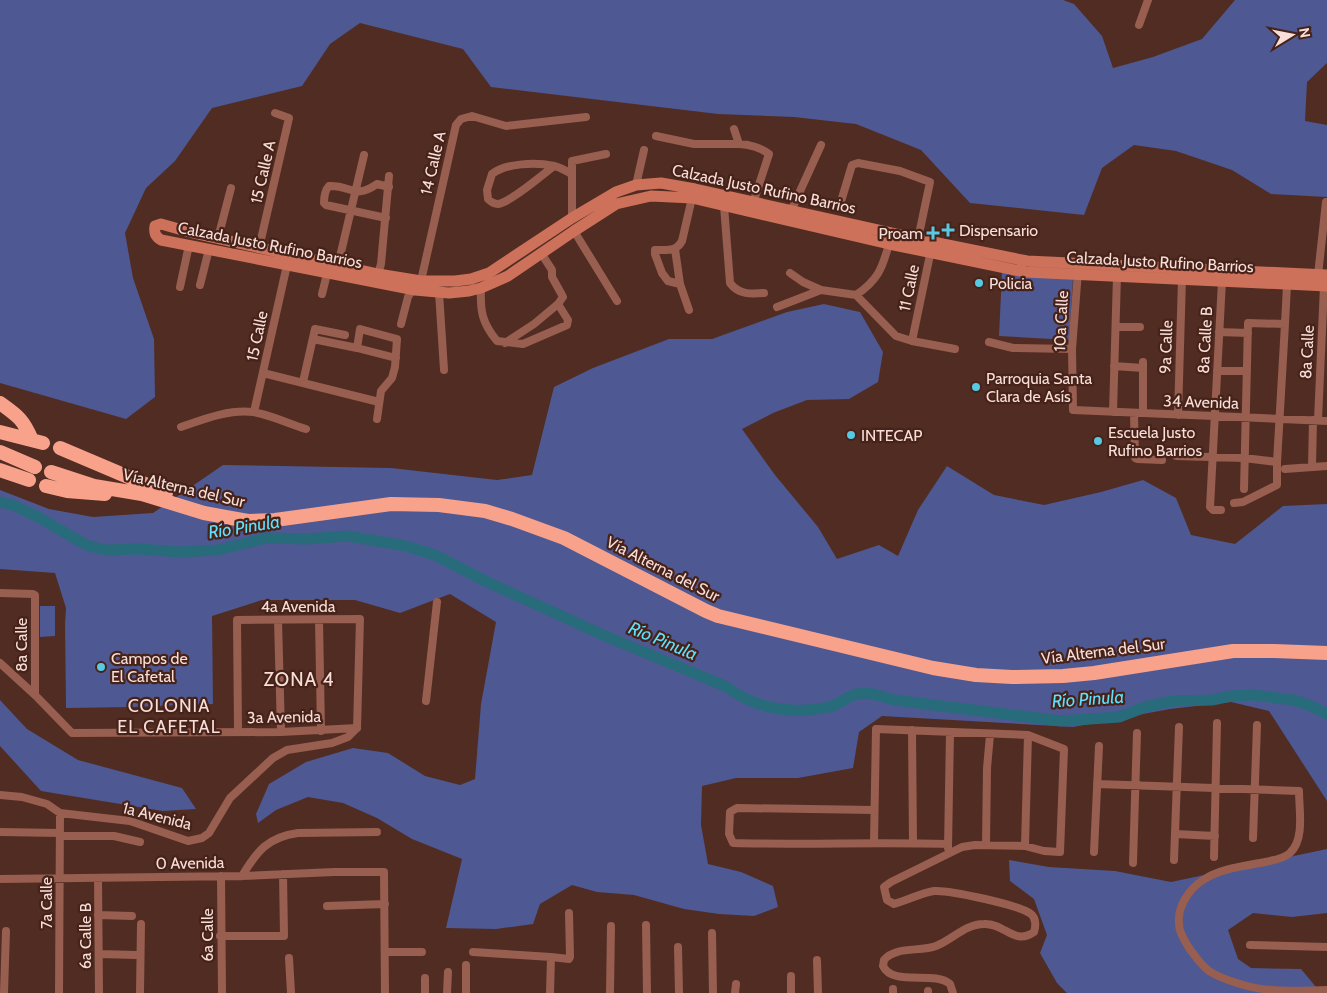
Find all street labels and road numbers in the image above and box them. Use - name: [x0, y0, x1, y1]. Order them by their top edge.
- street label: 14 Calle A: [416, 129, 450, 197]
- street label: 15 Calle A: [247, 138, 280, 205]
- street label: Calzada Justo Rufino Barrios: [670, 160, 858, 218]
- street label: Calzada Justo Rufino Barrios: [176, 218, 364, 272]
- street label: Calzada Justo Rufino Barrios: [1066, 248, 1254, 276]
- street label: 11 Calle: [895, 263, 923, 313]
- street label: 10a Calle: [1050, 290, 1072, 352]
- street label: 8a Calle B: [1194, 305, 1216, 374]
- street label: 15 Calle: [242, 309, 272, 363]
- street label: 9a Calle: [1156, 320, 1176, 374]
- street label: 8a Calle: [1296, 324, 1318, 380]
- street label: 34 Avenida: [1163, 391, 1239, 413]
- street label: Vía Alterna del Sur: [121, 465, 248, 511]
- street label: Vía Alterna del Sur: [603, 532, 724, 606]
- street label: 4a Avenida: [261, 597, 336, 616]
- street label: 8a Calle: [12, 618, 31, 672]
- street label: Vía Alterna del Sur: [1040, 634, 1167, 668]
- street label: 3a Avenida: [247, 707, 321, 727]
- street label: 1a Avenida: [120, 798, 194, 834]
- street label: 0 Avenida: [155, 853, 225, 873]
- street label: 7a Calle: [37, 877, 56, 929]
- street label: 6a Calle B: [76, 902, 95, 969]
- street label: 6a Calle: [198, 908, 217, 962]

